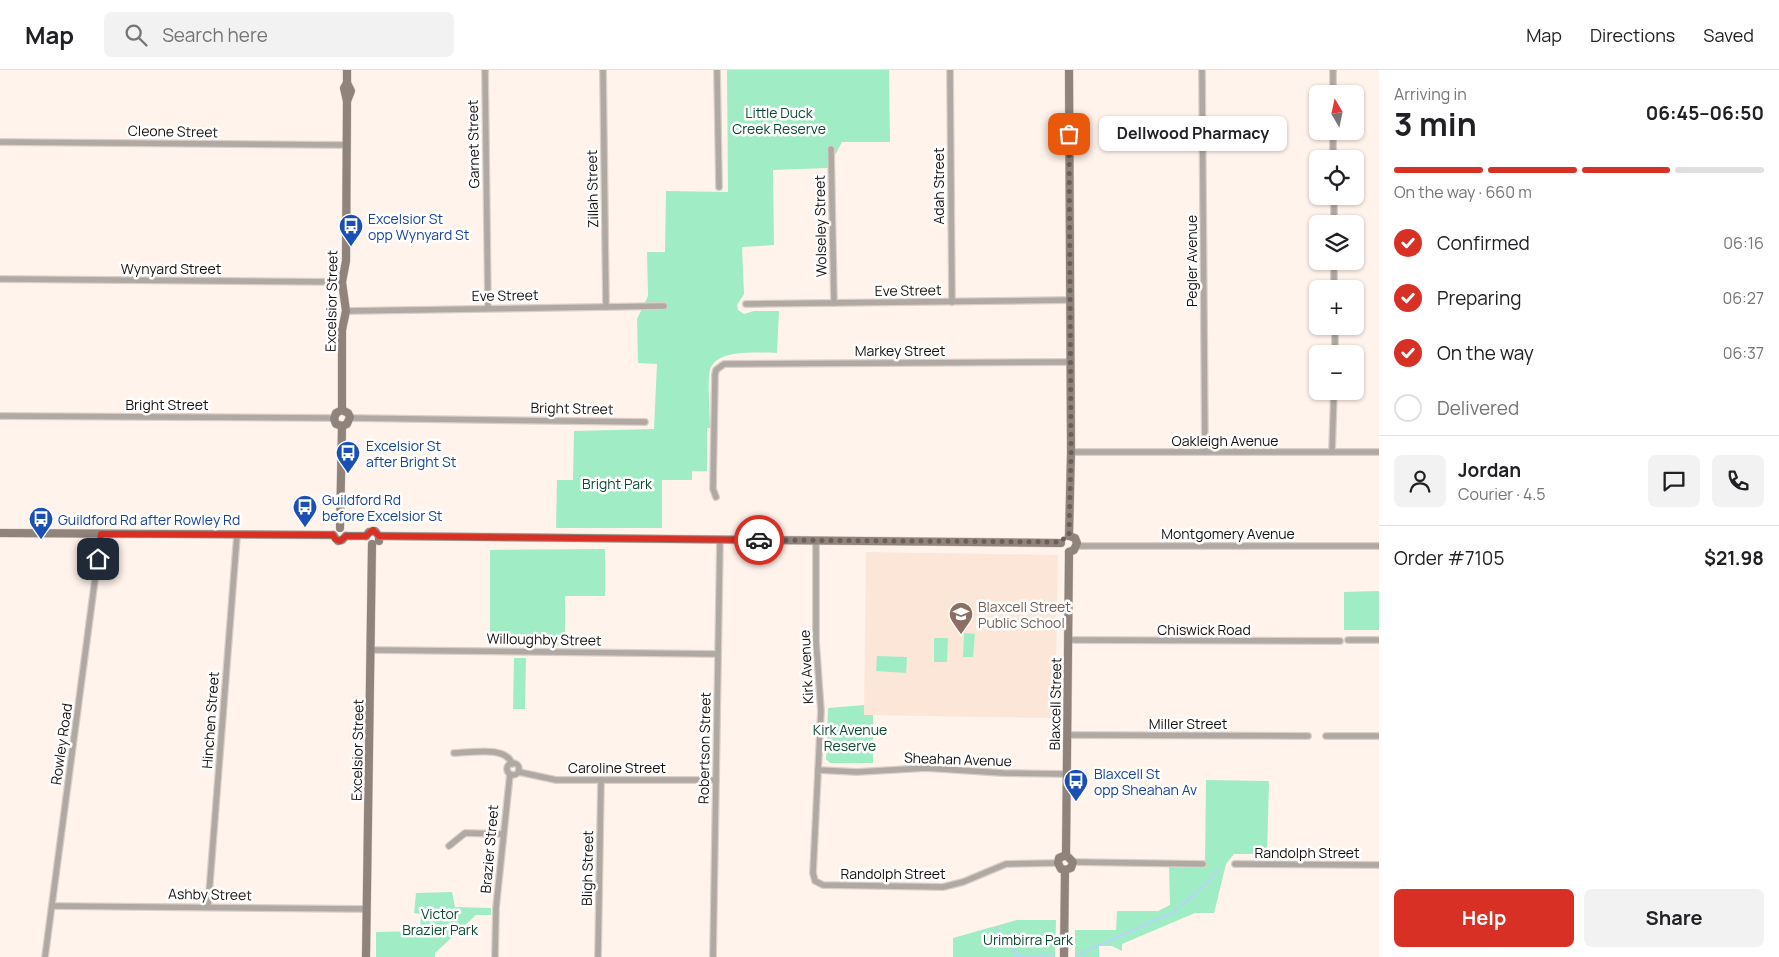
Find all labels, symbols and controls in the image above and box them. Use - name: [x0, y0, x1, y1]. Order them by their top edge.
- search box: [104, 12, 454, 57]
- text: Map: [25, 18, 74, 51]
- icon: search: [122, 21, 150, 49]
- text: Search here: [162, 22, 268, 48]
- text: Map: [1526, 23, 1562, 47]
- text: Directions: [1590, 23, 1675, 47]
- text: Saved: [1703, 23, 1754, 47]
- text: Arriving in: [1394, 83, 1467, 105]
- north arrow: [1309, 85, 1364, 140]
- map controls: [1309, 85, 1364, 400]
- street label: Garnet Street: [463, 99, 483, 188]
- text: 06:45–06:50: [1646, 100, 1764, 126]
- text: 3 min: [1394, 102, 1477, 146]
- park label: Little Duck Creek Reserve: [732, 103, 826, 138]
- pin: [1048, 113, 1090, 155]
- callout: Dellwood Pharmacy: [1099, 116, 1286, 152]
- icon: bag: [1055, 120, 1083, 148]
- street label: Cleone Street: [128, 121, 219, 141]
- text: Dellwood Pharmacy: [1117, 122, 1269, 144]
- street label: Adah Street: [929, 147, 948, 225]
- street label: Zillah Street: [582, 149, 602, 228]
- button: locate: [1309, 150, 1364, 205]
- street label: Wolseley Street: [810, 174, 830, 277]
- text: On the way · 660 m: [1394, 181, 1532, 203]
- place label: Excelsior St opp Wynyard St: [368, 209, 470, 244]
- bus stop icon: Excelsior St opp Wynyard St: [338, 213, 364, 247]
- street label: Pegler Avenue: [1182, 215, 1201, 307]
- button: layers: [1309, 215, 1364, 270]
- icon: check: [1394, 229, 1422, 257]
- text: Confirmed: [1437, 230, 1530, 256]
- text: 06:16: [1723, 232, 1764, 254]
- street label: Excelsior Street: [321, 249, 341, 352]
- street label: Wynyard Street: [121, 259, 222, 278]
- street label: Eve Street: [874, 280, 942, 300]
- button: +: [1309, 280, 1364, 335]
- icon: check: [1394, 284, 1422, 312]
- street label: Eve Street: [471, 285, 539, 305]
- text: Preparing: [1437, 285, 1522, 311]
- text: 06:27: [1722, 287, 1764, 309]
- icon: check: [1394, 339, 1422, 367]
- text: On the way: [1437, 340, 1534, 366]
- street label: Markey Street: [855, 341, 946, 360]
- text: 06:37: [1723, 342, 1764, 364]
- button: −: [1309, 345, 1364, 400]
- street label: Bright Street: [125, 395, 209, 414]
- text: Delivered: [1437, 395, 1519, 421]
- street label: Bright Street: [530, 398, 614, 418]
- street label: Oakleigh Avenue: [1172, 431, 1278, 450]
- place label: Excelsior St after Bright St: [366, 436, 457, 471]
- bus stop icon: Excelsior St after Bright St: [335, 440, 361, 474]
- button: person: [1394, 455, 1446, 507]
- button: chat: [1648, 455, 1700, 507]
- button: phone: [1712, 455, 1764, 507]
- text: Jordan: [1458, 457, 1521, 483]
- park label: Bright Park: [582, 474, 653, 493]
- text: Courier · 4.5: [1458, 483, 1545, 505]
- place label: Guildford Rd before Excelsior St: [322, 490, 443, 525]
- bus stop icon: Guildford Rd before Excelsior St: [292, 494, 318, 528]
- bus stop icon: Guildford Rd after Rowley Rd: [28, 506, 54, 540]
- place label: Guildford Rd after Rowley Rd: [58, 510, 240, 529]
- courier: [734, 515, 784, 565]
- street label: Montgomery Avenue: [1161, 524, 1295, 543]
- icon: car: [745, 526, 773, 554]
- pin: [77, 538, 119, 580]
- icon: home: [84, 545, 112, 573]
- text: Order #7105: [1394, 545, 1504, 571]
- text: $21.98: [1704, 545, 1764, 571]
- place label: Blaxcell Street Public School: [978, 597, 1071, 632]
- school or university icon: Blaxcell Street Public School: [948, 601, 974, 635]
- street label: Chiswick Road: [1157, 620, 1251, 639]
- street label: Willoughby Street: [486, 628, 602, 650]
- street label: Kirk Avenue: [795, 629, 817, 705]
- street label: Blaxcell Street: [1045, 657, 1065, 751]
- street label: Hinchen Street: [197, 670, 223, 769]
- street label: Robertson Street: [694, 691, 714, 804]
- street label: Excelsior Street: [347, 698, 367, 801]
- street label: Rowley Road: [46, 702, 76, 786]
- street label: Miller Street: [1149, 714, 1228, 733]
- park label: Kirk Avenue Reserve: [813, 720, 887, 755]
- street label: Sheahan Avenue: [904, 748, 1012, 770]
- street label: Caroline Street: [568, 758, 666, 777]
- place label: Blaxcell St opp Sheahan Av: [1094, 764, 1197, 799]
- bus stop icon: Blaxcell St opp Sheahan Av: [1063, 768, 1089, 802]
- street label: Brazier Street: [476, 803, 502, 894]
- street label: Bligh Street: [577, 830, 597, 906]
- street label: Randolph Street: [1254, 843, 1360, 862]
- street label: Randolph Street: [840, 864, 946, 883]
- street label: Ashby Street: [168, 884, 252, 904]
- button: Help: [1394, 889, 1574, 947]
- button: Share: [1584, 889, 1764, 947]
- park label: Victor Brazier Park: [402, 904, 479, 939]
- park label: Urimbirra Park: [983, 930, 1074, 949]

